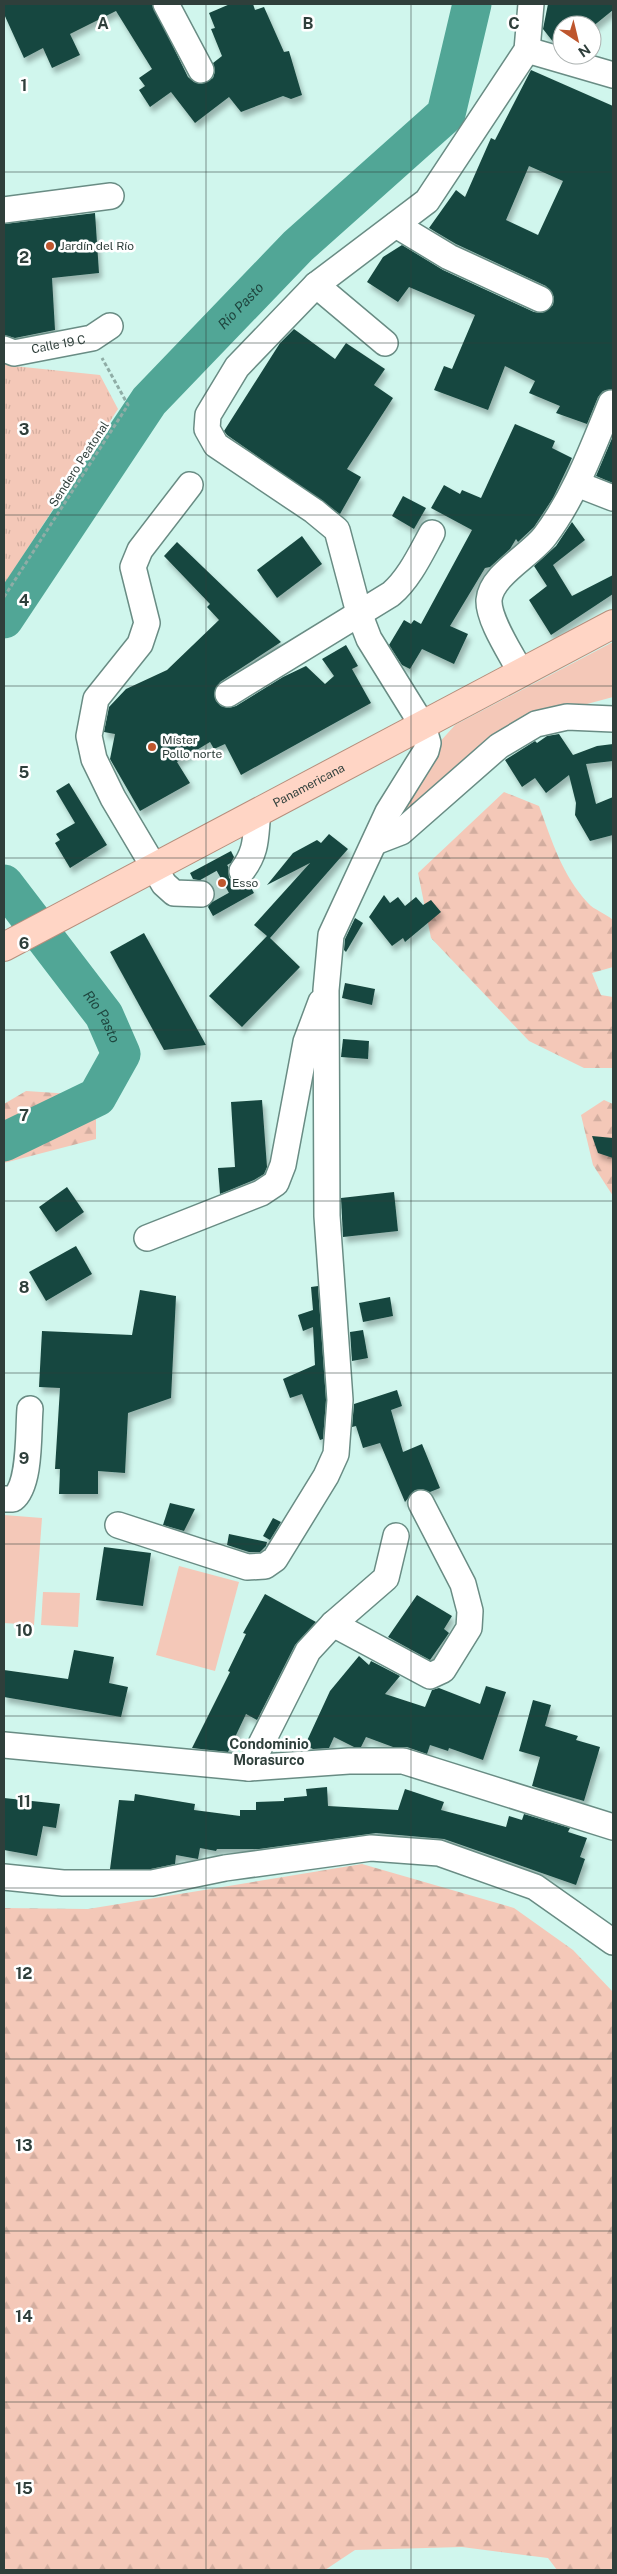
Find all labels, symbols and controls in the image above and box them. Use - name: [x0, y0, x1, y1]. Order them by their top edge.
- text: A: [97, 14, 109, 33]
- text: B: [303, 14, 314, 33]
- text: C: [508, 14, 520, 33]
- north arrow: [552, 15, 602, 65]
- text: N: [575, 41, 594, 60]
- text: 1: [21, 76, 27, 95]
- place label: Jardín del Río: [60, 239, 134, 253]
- marker: Jardín del Río: [44, 240, 56, 252]
- text: 2: [19, 248, 29, 267]
- water label: Río Pasto: [215, 279, 267, 332]
- street label: Calle 19 C: [30, 332, 87, 357]
- street label: Sendero Peatonal: [46, 418, 112, 509]
- text: 3: [19, 420, 29, 439]
- text: 4: [19, 591, 30, 610]
- place label: Míster Pollo norte: [162, 733, 222, 761]
- marker: Míster Pollo norte: [146, 741, 158, 753]
- street label: Panamericana: [270, 761, 347, 810]
- text: 5: [19, 763, 30, 782]
- place label: Esso: [232, 876, 258, 890]
- marker: Esso: [216, 877, 228, 889]
- text: 6: [19, 934, 29, 953]
- water label: Río Pasto: [80, 987, 123, 1046]
- text: 7: [19, 1106, 29, 1125]
- text: 8: [19, 1278, 30, 1297]
- text: 9: [19, 1449, 29, 1468]
- text: 10: [15, 1621, 33, 1640]
- district label: Condominio Morasurco: [229, 1736, 309, 1768]
- text: 11: [17, 1792, 31, 1811]
- text: 12: [15, 1964, 33, 1983]
- text: 13: [15, 2136, 33, 2155]
- text: 14: [15, 2307, 33, 2326]
- text: 15: [15, 2479, 33, 2498]

